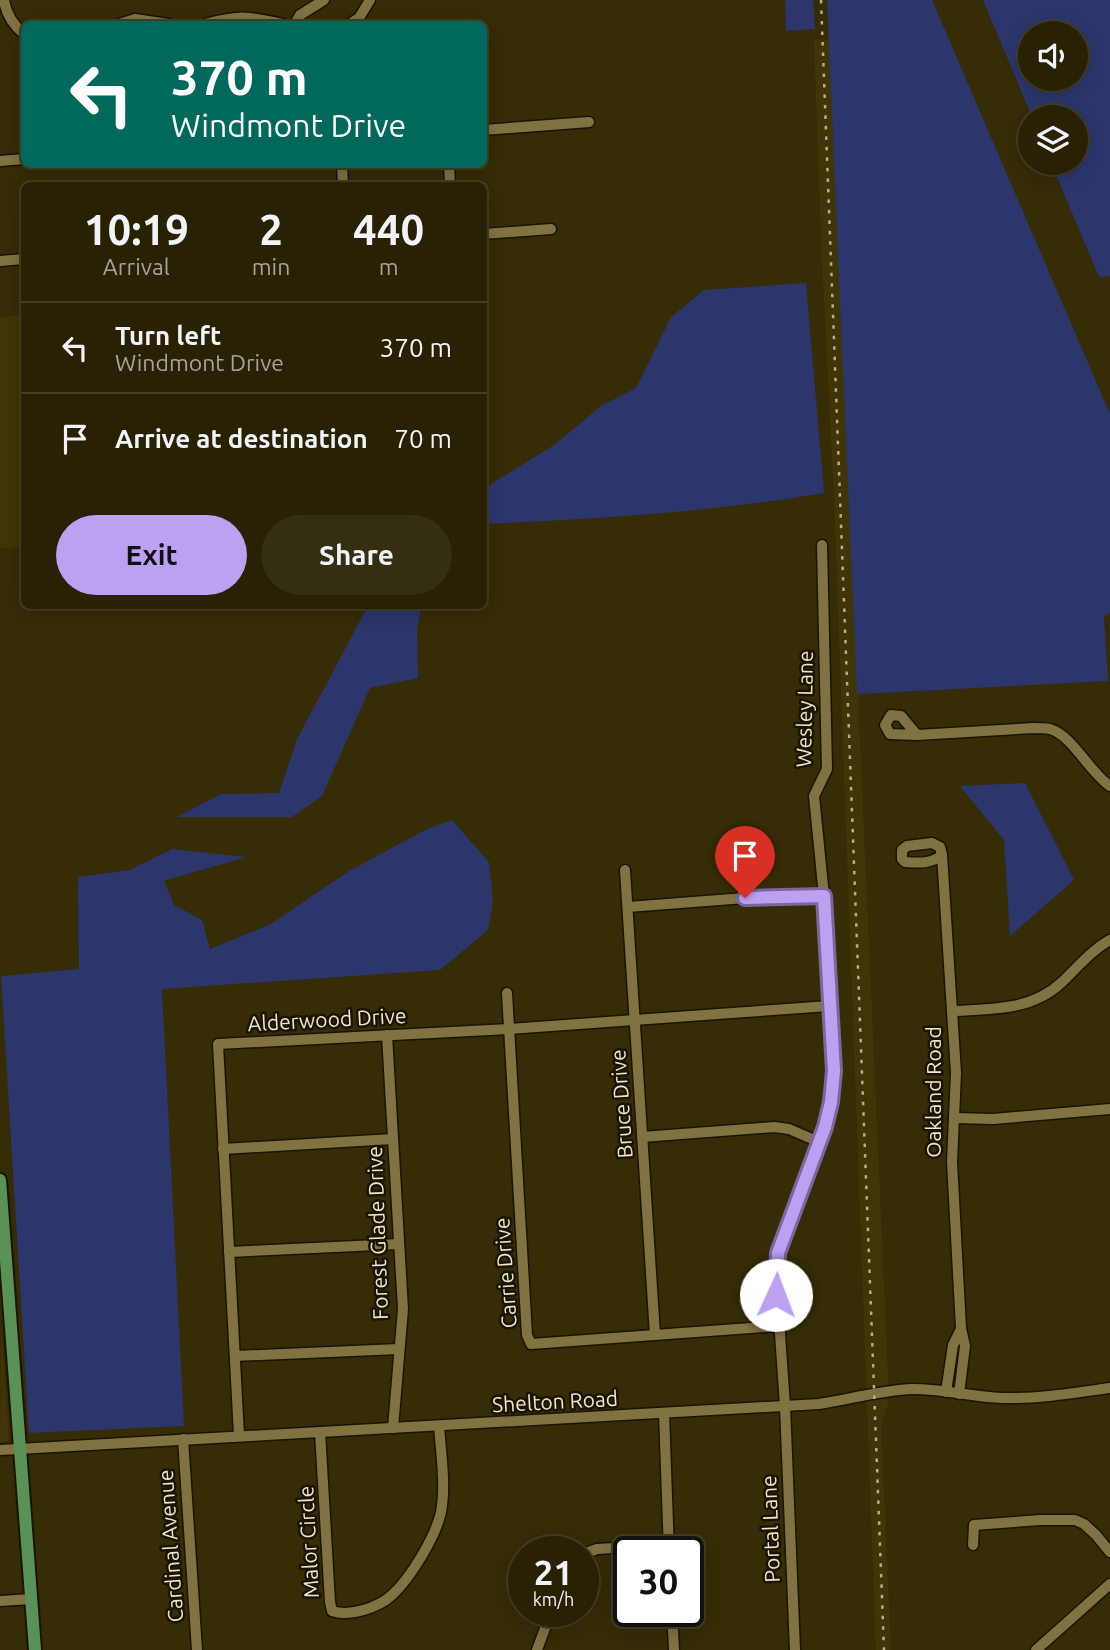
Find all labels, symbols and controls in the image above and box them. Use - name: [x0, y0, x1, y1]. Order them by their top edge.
- map controls: [1018, 21, 1088, 175]
- button: sound: [1018, 21, 1088, 91]
- icon: left: [56, 49, 147, 140]
- text: 370 m: [171, 49, 308, 104]
- button: layers: [1018, 105, 1088, 175]
- text: Windmont Drive: [171, 107, 406, 143]
- text: 10:19: [84, 206, 189, 253]
- text: 2: [259, 206, 283, 253]
- text: 440: [353, 206, 424, 253]
- text: Arrival: [103, 254, 170, 279]
- text: min: [252, 254, 290, 279]
- text: m: [379, 254, 399, 279]
- text: Turn left: [115, 321, 221, 350]
- icon: left: [56, 329, 94, 367]
- text: 370 m: [380, 333, 452, 362]
- text: Windmont Drive: [115, 350, 284, 375]
- icon: arrive: [56, 420, 94, 458]
- text: Arrive at destination: [115, 424, 368, 453]
- text: 70 m: [394, 424, 452, 453]
- button: Exit: [56, 515, 247, 595]
- button: Share: [261, 515, 452, 595]
- street label: Wesley Lane: [791, 650, 817, 768]
- pin: [715, 826, 775, 898]
- icon: arrive: [726, 837, 764, 875]
- street label: Alderwood Drive: [247, 1003, 407, 1035]
- street label: Oakland Road: [921, 1026, 945, 1158]
- street label: Bruce Drive: [605, 1049, 637, 1159]
- street label: Forest Glade Drive: [362, 1146, 392, 1320]
- street label: Carrie Drive: [489, 1217, 521, 1329]
- position arrow: [739, 1258, 813, 1332]
- street label: Shelton Road: [492, 1386, 618, 1416]
- street label: Cardinal Avenue: [153, 1469, 187, 1623]
- street label: Portal Lane: [756, 1475, 784, 1583]
- street label: Malor Circle: [293, 1485, 323, 1599]
- speed limit sign: 30: [613, 1536, 704, 1627]
- text: 21: [534, 1552, 573, 1592]
- text: km/h: [533, 1589, 574, 1609]

